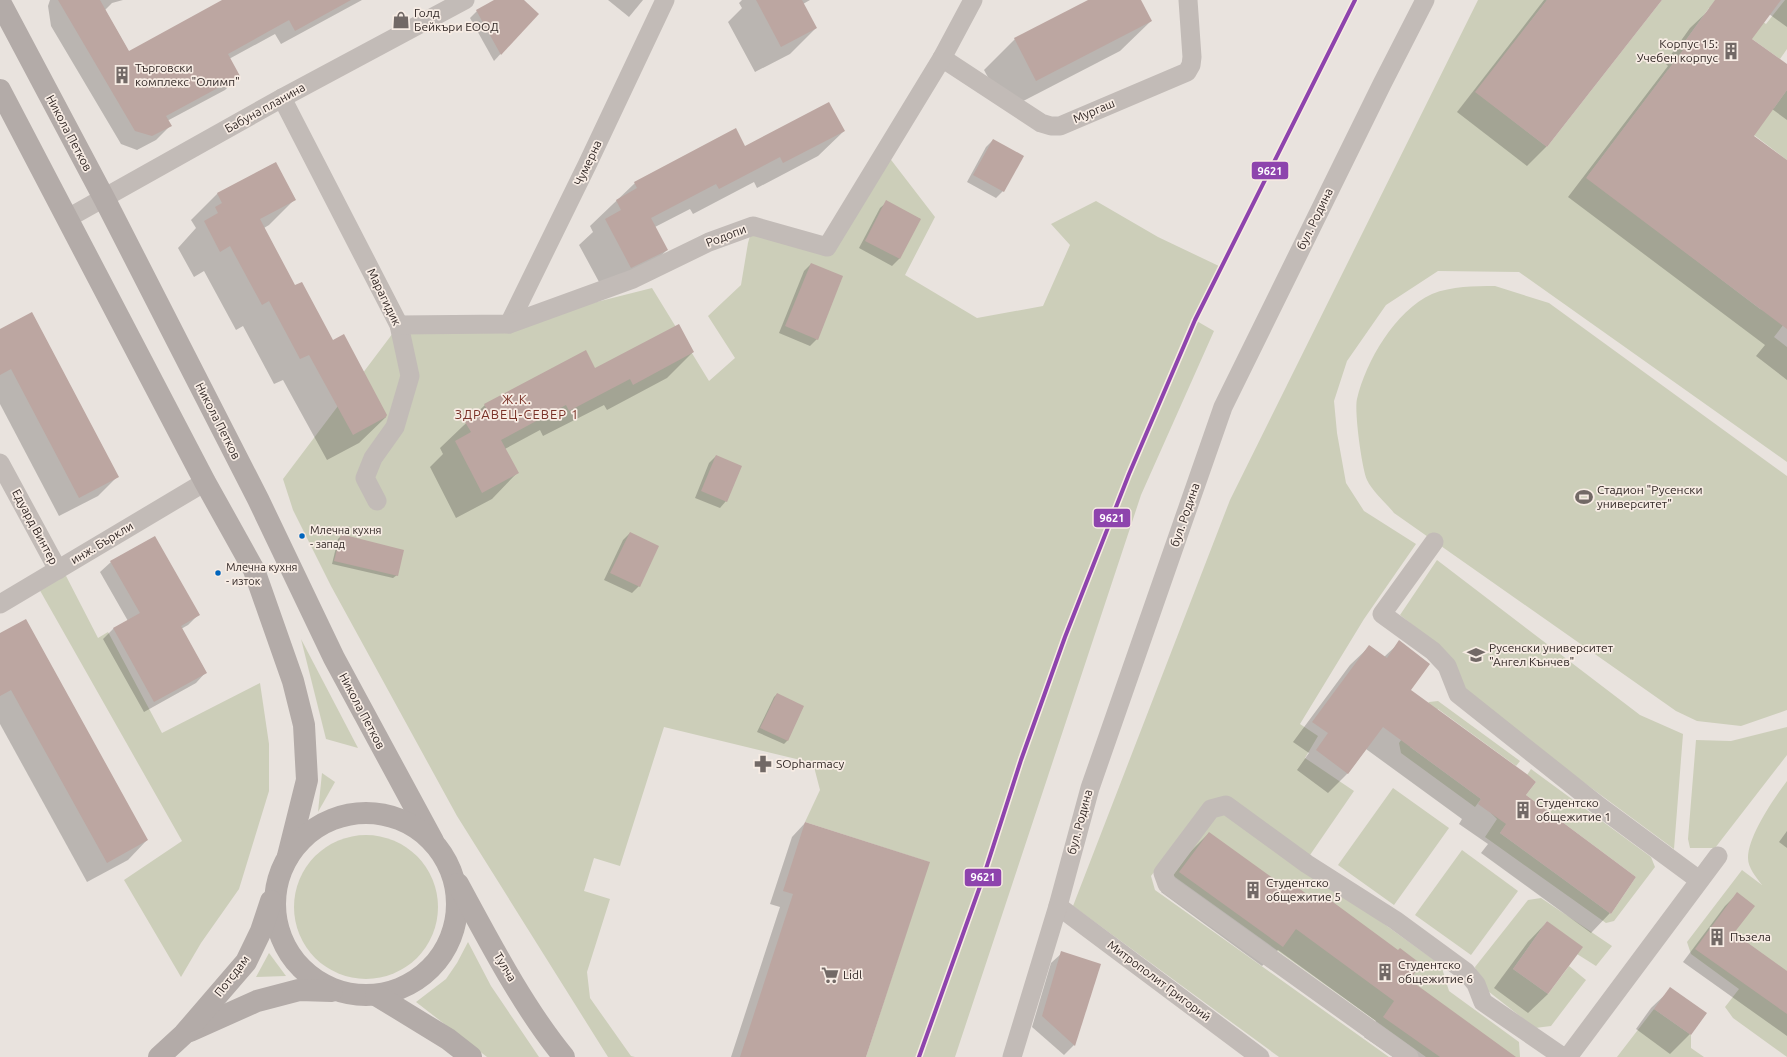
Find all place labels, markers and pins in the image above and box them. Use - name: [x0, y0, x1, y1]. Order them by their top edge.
- place label: Голд Бейкъри ЕООД: [414, 6, 499, 33]
- shop icon: Голд Бейкъри ЕООД: [391, 10, 411, 30]
- place label: Корпус 15: Учебен корпус: [1637, 37, 1718, 64]
- building icon: Корпус 15: Учебен корпус: [1721, 41, 1741, 61]
- place label: Търговски комплекс "Олимп": [135, 61, 240, 88]
- building icon: Търговски комплекс "Олимп": [112, 65, 132, 85]
- place label: Стадион "Русенски университет": [1597, 483, 1703, 510]
- sports icon: Стадион "Русенски университет": [1574, 487, 1594, 507]
- place label: Млечна кухня - запад: [310, 524, 381, 550]
- marker: Млечна кухня - запад: [297, 531, 307, 541]
- place label: Млечна кухня - изток: [226, 561, 297, 587]
- marker: Млечна кухня - изток: [213, 568, 223, 578]
- place label: Русенски университет "Ангел Кънчев": [1489, 641, 1614, 668]
- school or university icon: Русенски университет "Ангел Кънчев": [1466, 645, 1486, 665]
- pharmacy icon: SOpharmacy: [753, 754, 773, 774]
- place label: SOpharmacy: [776, 757, 844, 770]
- place label: Студентско общежитие 1: [1536, 796, 1611, 823]
- building icon: Студентско общежитие 1: [1513, 800, 1533, 820]
- place label: Студентско общежитие 5: [1266, 876, 1341, 903]
- building icon: Студентско общежитие 5: [1243, 880, 1263, 900]
- building icon: Пъзела: [1707, 927, 1727, 947]
- place label: Пъзела: [1730, 930, 1771, 943]
- place label: Студентско общежитие 6: [1398, 958, 1473, 985]
- building icon: Студентско общежитие 6: [1375, 962, 1395, 982]
- supermarket icon: Lidl: [820, 965, 840, 985]
- place label: Lidl: [843, 968, 862, 981]

